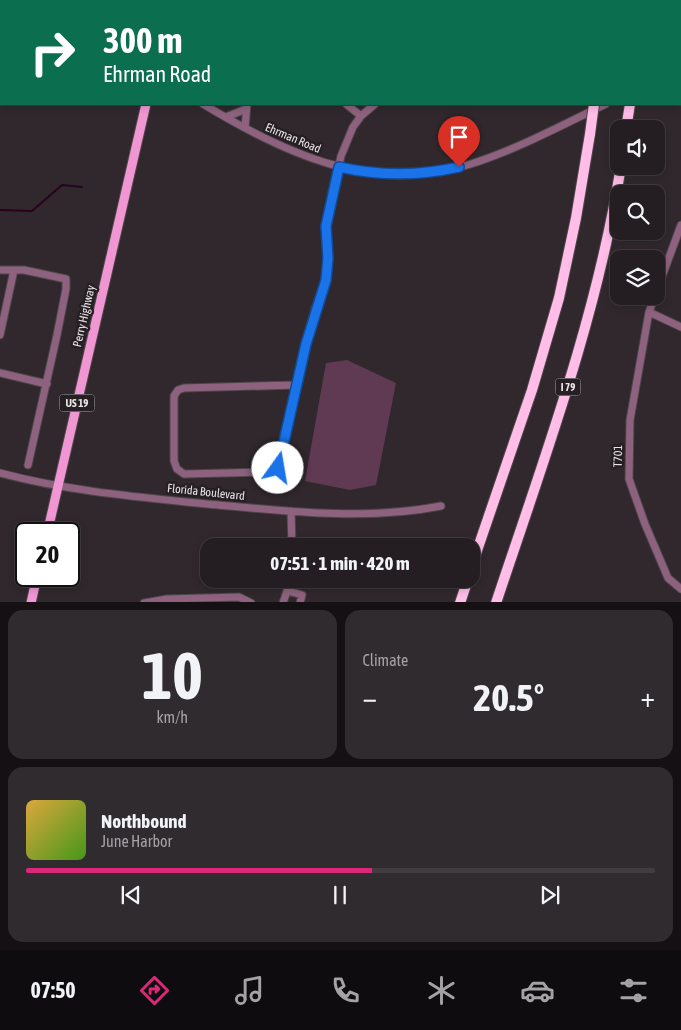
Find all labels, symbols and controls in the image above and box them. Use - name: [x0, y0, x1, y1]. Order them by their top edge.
- icon: right: [20, 20, 85, 85]
- text: 300 m: [103, 20, 182, 60]
- text: Ehrman Road: [103, 61, 211, 87]
- pin: [438, 116, 480, 167]
- street label: Ehrman Road: [263, 120, 323, 156]
- map controls: [610, 120, 665, 305]
- button: sound: [610, 120, 665, 175]
- icon: arrive: [445, 123, 473, 151]
- button: search: [610, 185, 665, 240]
- button: layers: [610, 250, 665, 305]
- street label: Perry Highway: [70, 284, 98, 348]
- road number: I 79: [556, 378, 580, 396]
- road number: US 19: [60, 394, 94, 412]
- position arrow: [251, 441, 303, 493]
- street label: T701: [611, 444, 625, 467]
- street label: Florida Boulevard: [167, 481, 245, 503]
- speed limit sign: 20: [15, 522, 80, 587]
- text: 07:51 · 1 min · 420 m: [270, 552, 410, 574]
- text: 10: [142, 638, 203, 713]
- text: Climate: [363, 651, 408, 669]
- text: 20.5°: [473, 676, 544, 719]
- text: −: [363, 681, 377, 713]
- text: +: [640, 681, 655, 713]
- text: km/h: [156, 708, 188, 726]
- text: Northbound: [101, 810, 187, 832]
- text: June Harbor: [101, 832, 172, 850]
- icon: previous: [117, 881, 145, 909]
- icon: pause: [326, 881, 354, 909]
- icon: next: [536, 881, 564, 909]
- icon: directions: [137, 973, 172, 1008]
- icon: music: [232, 973, 267, 1008]
- icon: phone: [328, 973, 363, 1008]
- icon: climate: [424, 973, 459, 1008]
- icon: car: [520, 973, 555, 1008]
- icon: filters: [616, 973, 651, 1008]
- text: 07:50: [30, 977, 76, 1003]

